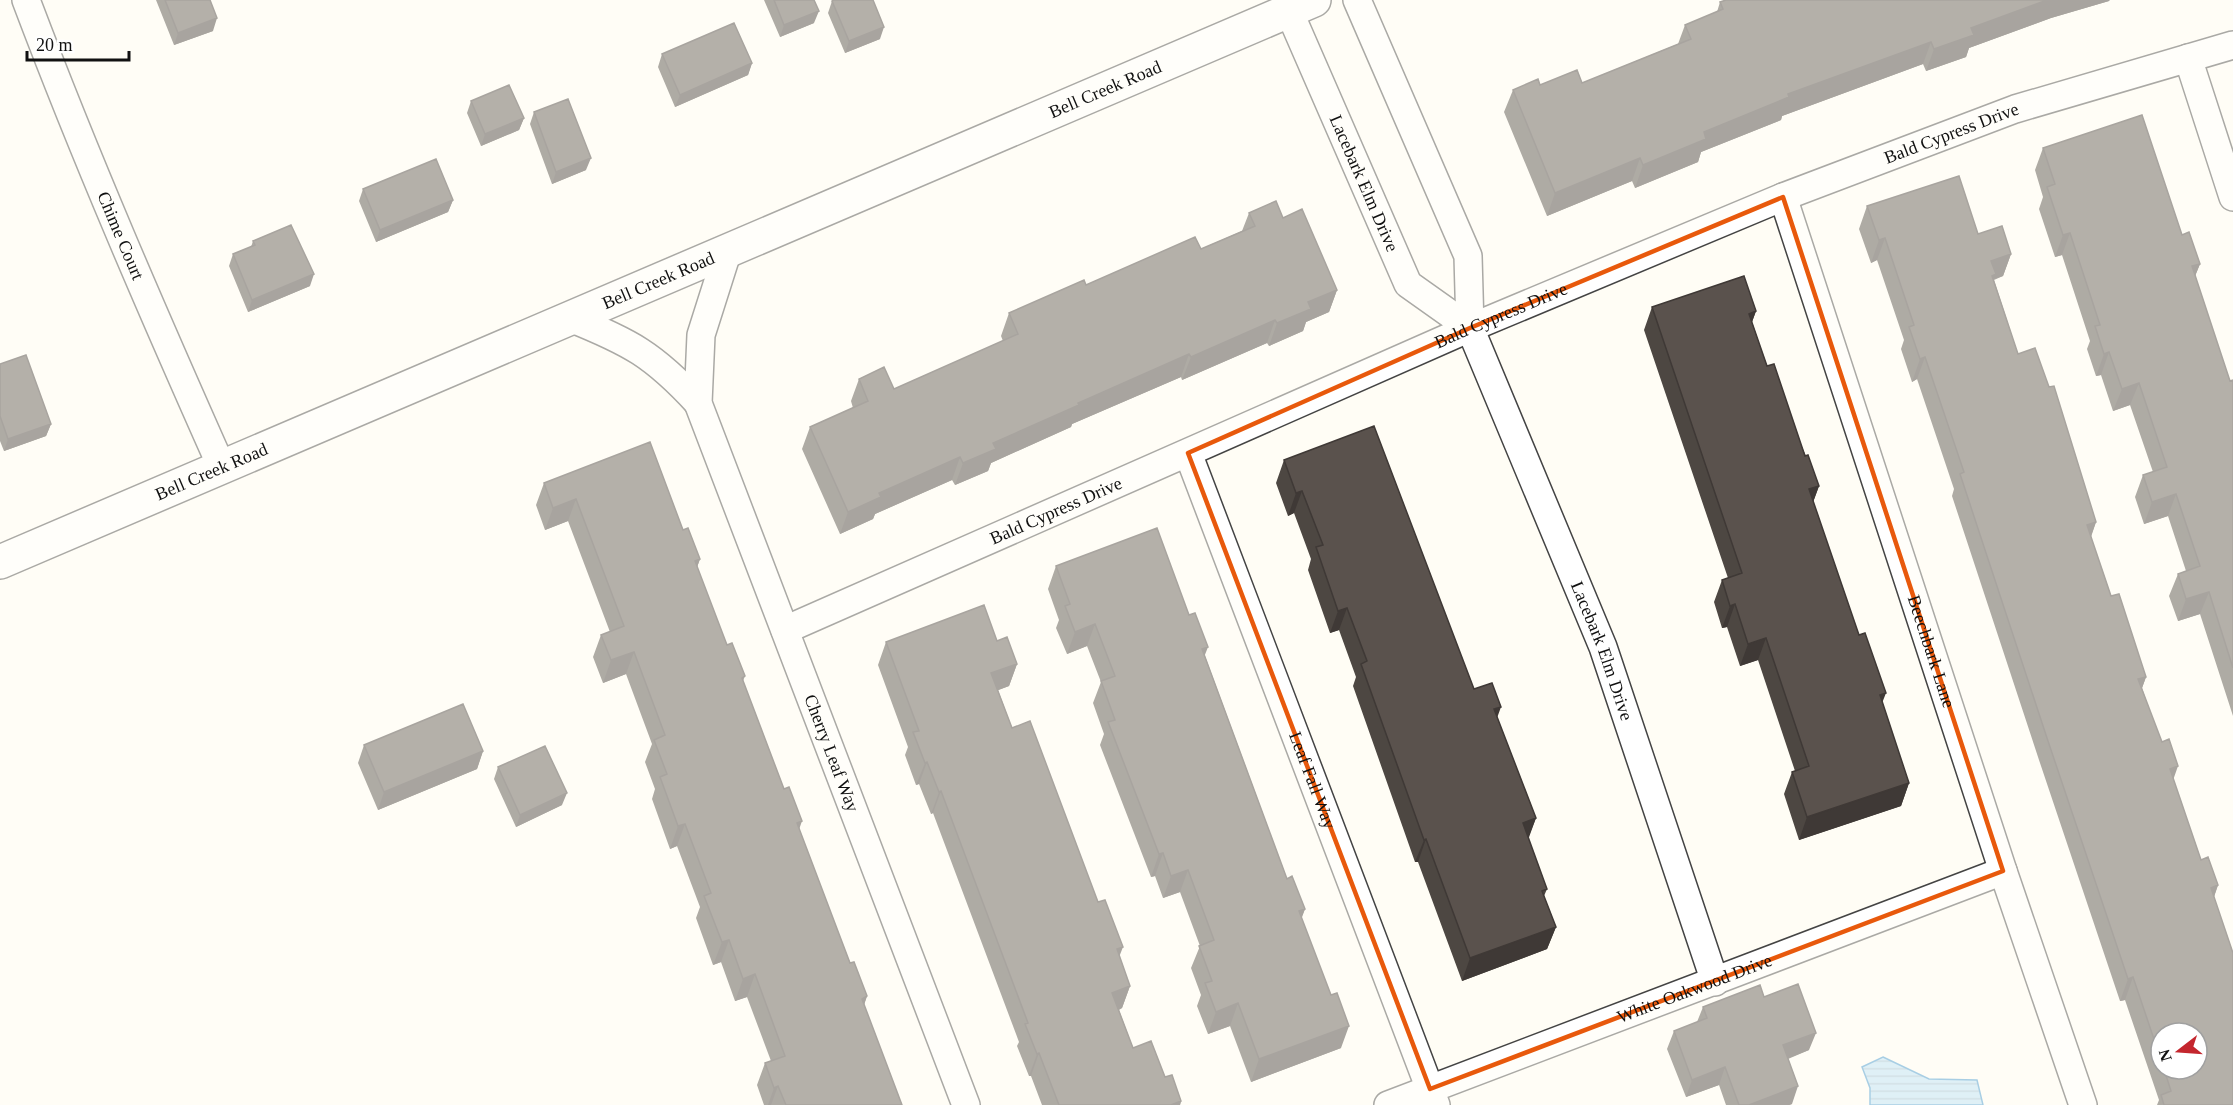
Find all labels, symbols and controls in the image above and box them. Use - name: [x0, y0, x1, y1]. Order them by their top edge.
- scale bar: [27, 24, 129, 62]
- text: 20 m: [36, 35, 73, 55]
- street label: Bell Creek Road: [1046, 57, 1164, 122]
- street label: Bald Cypress Drive: [1881, 99, 2021, 168]
- street label: Lacebark Elm Drive: [1326, 112, 1403, 255]
- street label: Chime Court: [93, 189, 148, 283]
- street label: Bell Creek Road: [599, 248, 717, 313]
- street label: Bald Cypress Drive: [1432, 278, 1570, 352]
- street label: Bell Creek Road: [152, 439, 271, 504]
- street label: Bald Cypress Drive: [987, 473, 1125, 548]
- street label: Lacebark Elm Drive: [1567, 578, 1637, 723]
- street label: Beechbark Lane: [1904, 592, 1959, 710]
- street label: Cherry Leaf Way: [800, 691, 863, 815]
- street label: Leaf Fall Way: [1285, 729, 1340, 831]
- street label: White Oakwood Drive: [1614, 950, 1775, 1027]
- north arrow: [2149, 1021, 2209, 1081]
- text: N: [2155, 1047, 2175, 1063]

